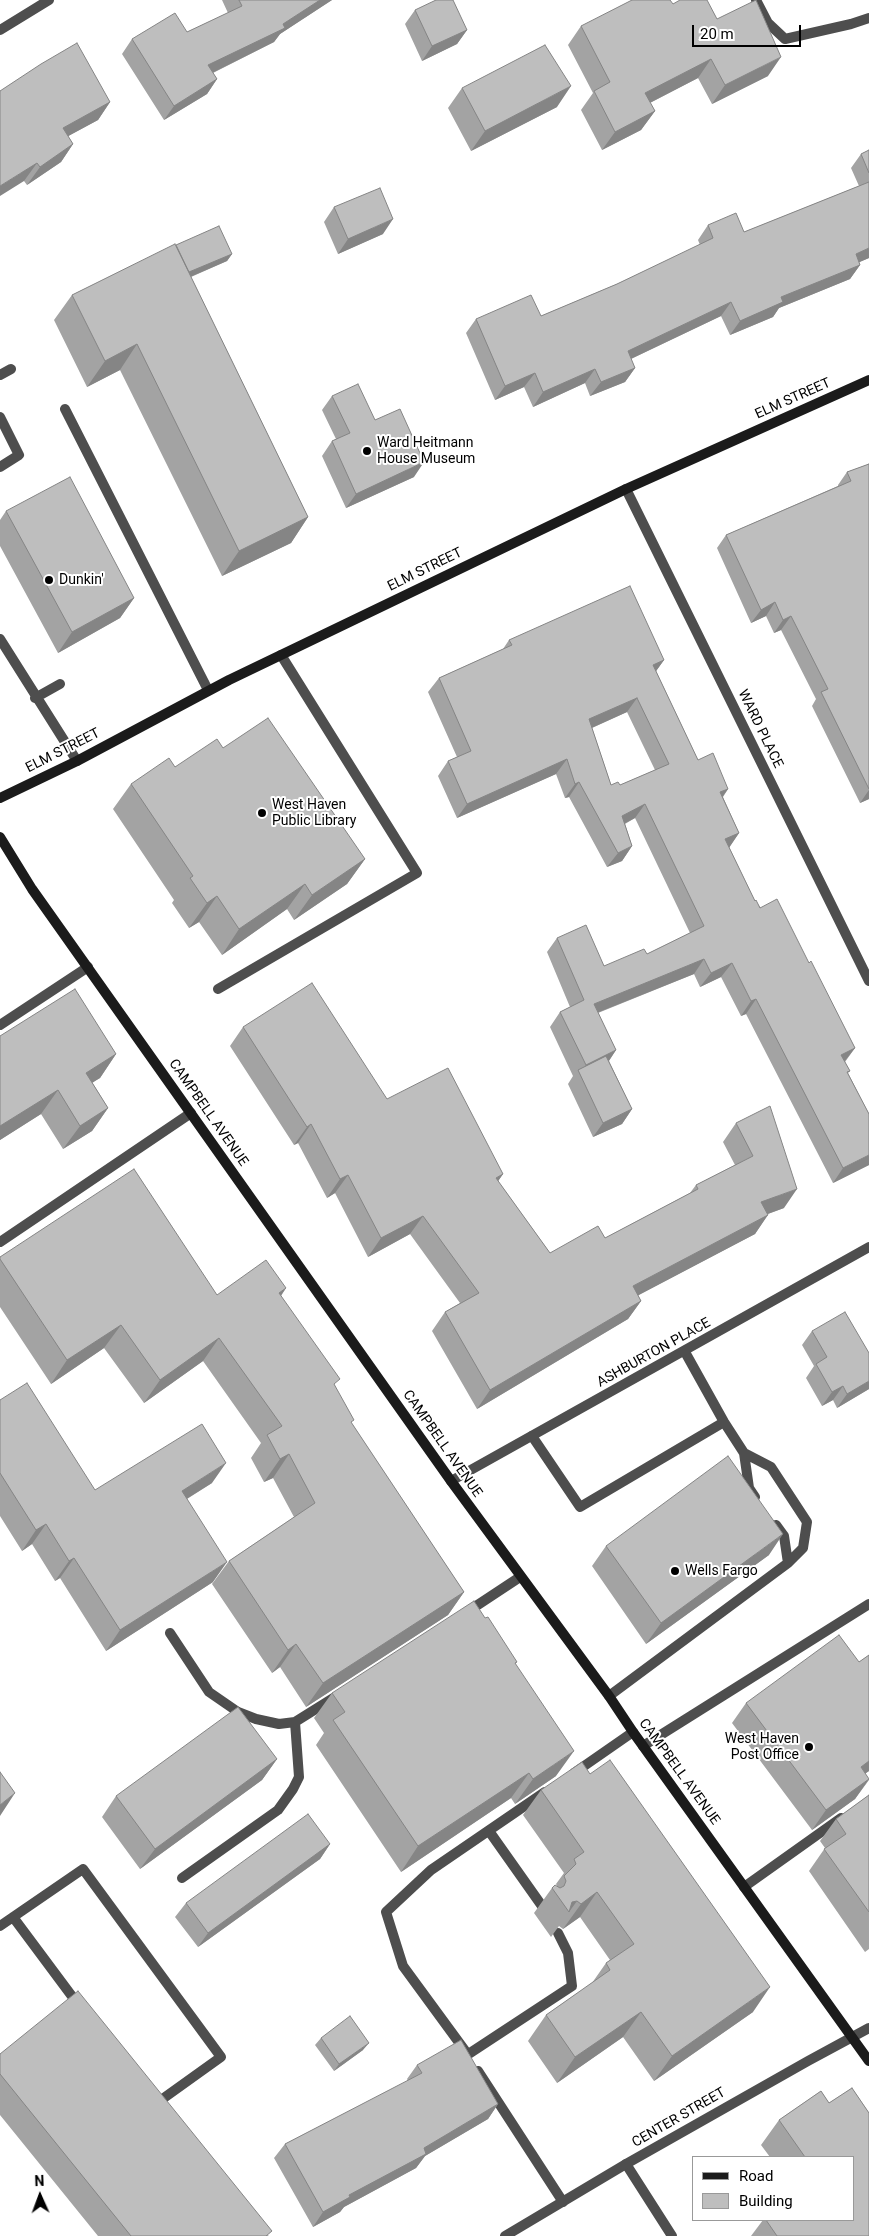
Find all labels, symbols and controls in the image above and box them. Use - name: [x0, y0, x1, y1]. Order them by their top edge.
- scale bar: [694, 15, 803, 47]
- text: 20 m: [700, 25, 734, 43]
- street label: ELM STREET: [753, 375, 833, 423]
- place label: Ward Heitmann House Museum: [377, 435, 475, 468]
- marker: Ward Heitmann House Museum: [361, 445, 373, 457]
- street label: ELM STREET: [385, 545, 465, 595]
- place label: Dunkin': [59, 572, 104, 588]
- marker: Dunkin': [43, 574, 55, 586]
- street label: WARD PLACE: [734, 687, 786, 771]
- street label: ELM STREET: [23, 725, 103, 777]
- place label: West Haven Public Library: [272, 797, 356, 830]
- marker: West Haven Public Library: [256, 807, 268, 819]
- street label: CAMPBELL AVENUE: [165, 1056, 251, 1170]
- street label: ASHBURTON PLACE: [594, 1315, 714, 1391]
- street label: CAMPBELL AVENUE: [399, 1387, 485, 1501]
- place label: Wells Fargo: [685, 1563, 758, 1579]
- marker: Wells Fargo: [669, 1565, 681, 1577]
- street label: CAMPBELL AVENUE: [635, 1716, 723, 1828]
- place label: West Haven Post Office: [725, 1731, 799, 1764]
- marker: West Haven Post Office: [803, 1741, 815, 1753]
- street label: CENTER STREET: [629, 2084, 729, 2152]
- legend: [692, 2156, 854, 2221]
- text: Road: [739, 2167, 773, 2185]
- north arrow: [15, 2171, 65, 2221]
- text: N: [34, 2173, 45, 2189]
- text: Building: [739, 2192, 793, 2210]

